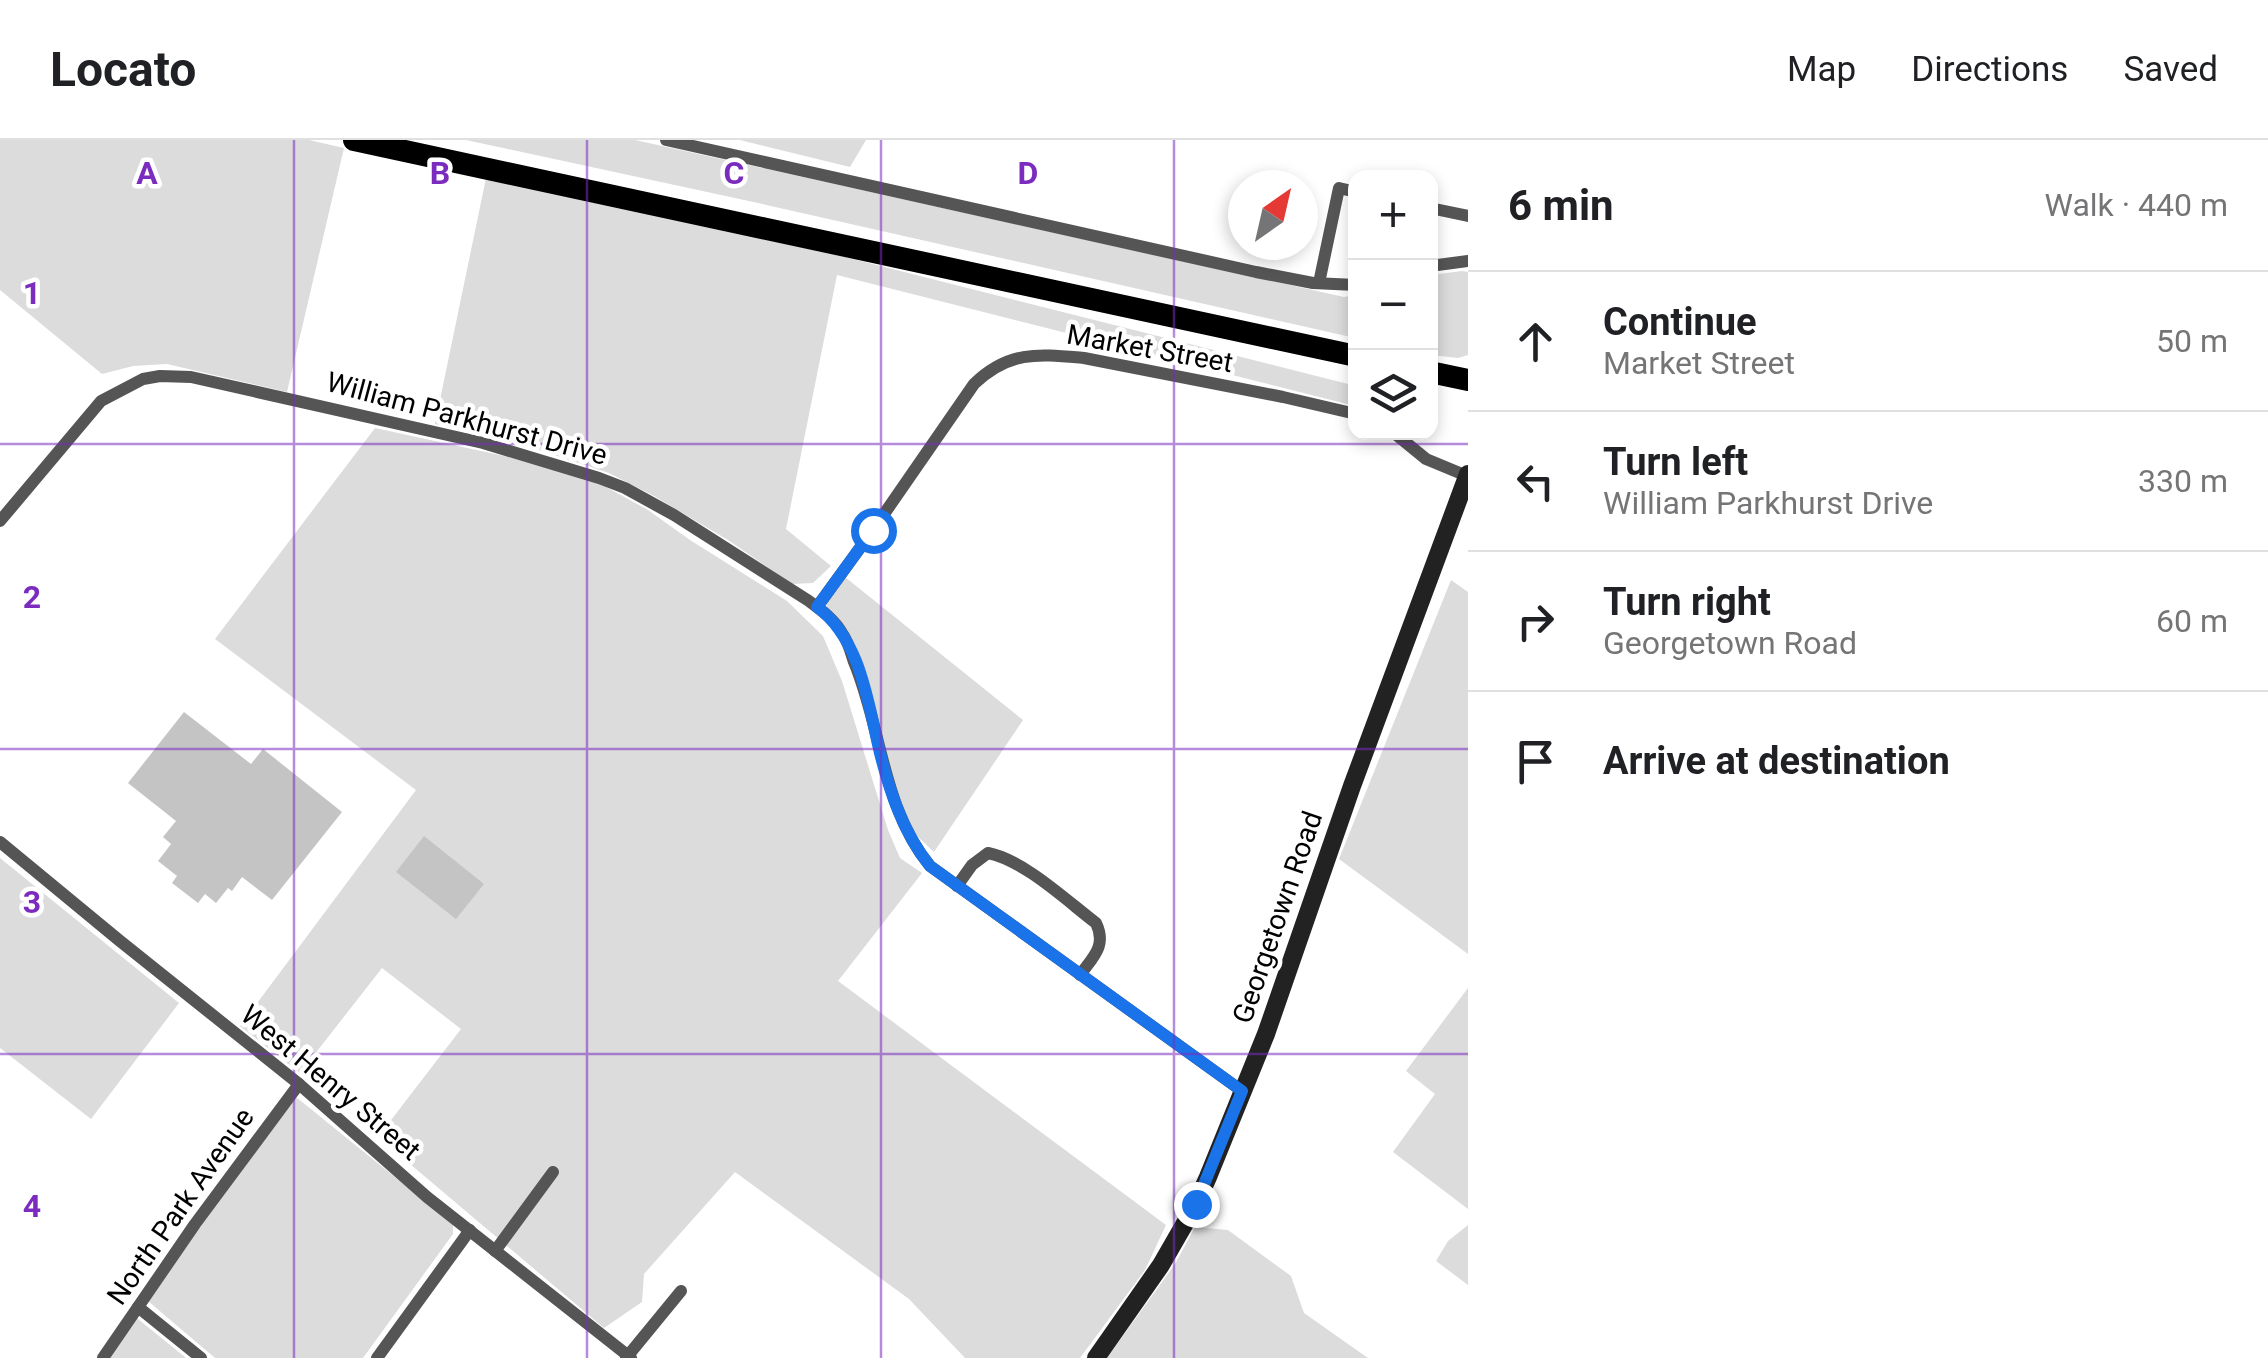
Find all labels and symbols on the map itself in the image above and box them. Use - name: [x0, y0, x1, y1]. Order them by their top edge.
- text: A: [136, 154, 158, 192]
- text: B: [430, 154, 450, 192]
- text: C: [724, 154, 744, 192]
- text: D: [1018, 154, 1038, 192]
- north arrow: [1228, 170, 1318, 260]
- text: 1: [23, 274, 41, 312]
- street label: Market Street: [1064, 318, 1235, 379]
- street label: William Parkhurst Drive: [323, 365, 611, 472]
- route start: [851, 508, 897, 554]
- text: 2: [23, 578, 41, 616]
- street label: Georgetown Road: [1226, 807, 1329, 1028]
- text: 3: [23, 883, 41, 921]
- street label: West Henry Street: [234, 998, 427, 1167]
- street label: North Park Avenue: [100, 1102, 261, 1311]
- route end: [1174, 1182, 1220, 1228]
- text: 4: [23, 1187, 41, 1225]

